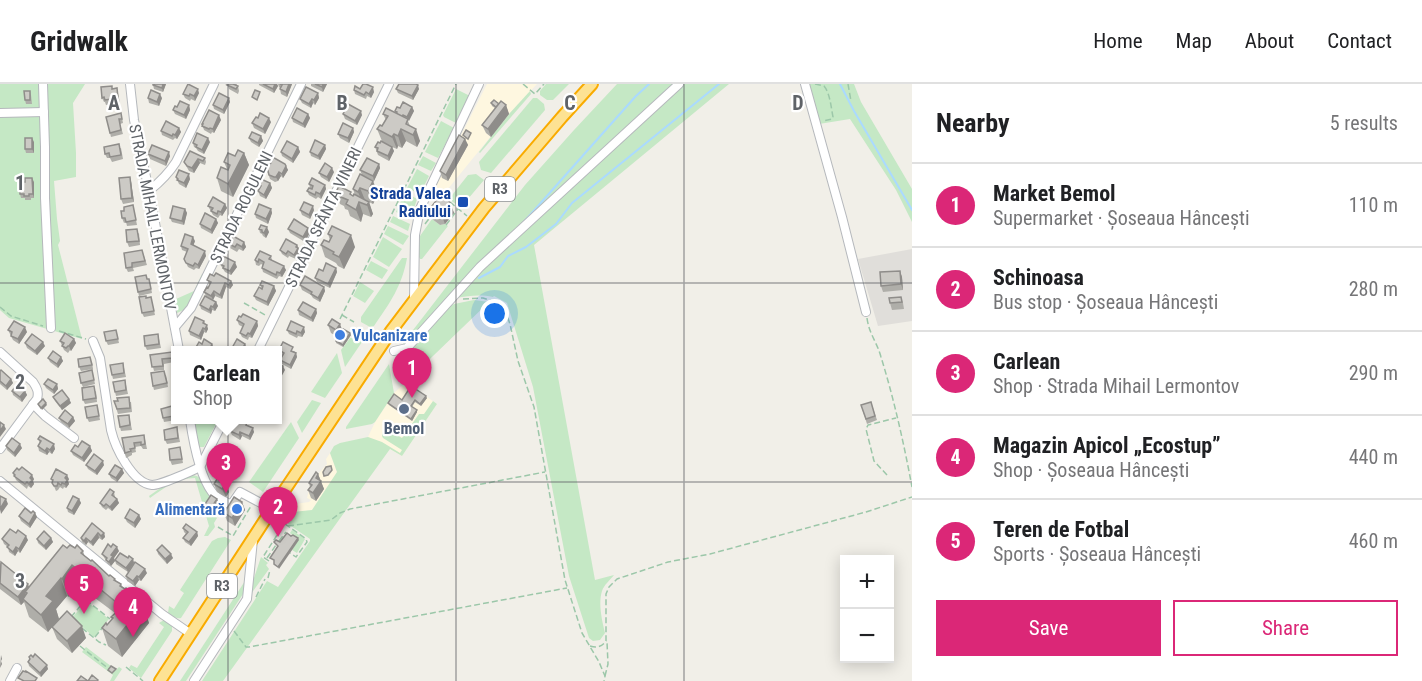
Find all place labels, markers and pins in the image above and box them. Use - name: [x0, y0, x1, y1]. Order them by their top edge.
- place label: Strada Valea Radiului: [370, 184, 451, 221]
- marker: Strada Valea Radiului: [456, 195, 470, 209]
- place label: Vulcanizare: [352, 326, 428, 345]
- marker: Vulcanizare: [333, 328, 347, 342]
- pin: 1: [392, 348, 432, 398]
- marker: Bemol: [397, 402, 411, 416]
- place label: Bemol: [384, 419, 424, 438]
- pin: 3: [206, 444, 246, 493]
- pin: 2: [258, 488, 298, 537]
- place label: Alimentară: [155, 500, 225, 519]
- marker: Alimentară: [230, 502, 244, 516]
- pin: 5: [64, 564, 104, 614]
- pin: 4: [114, 588, 152, 637]

